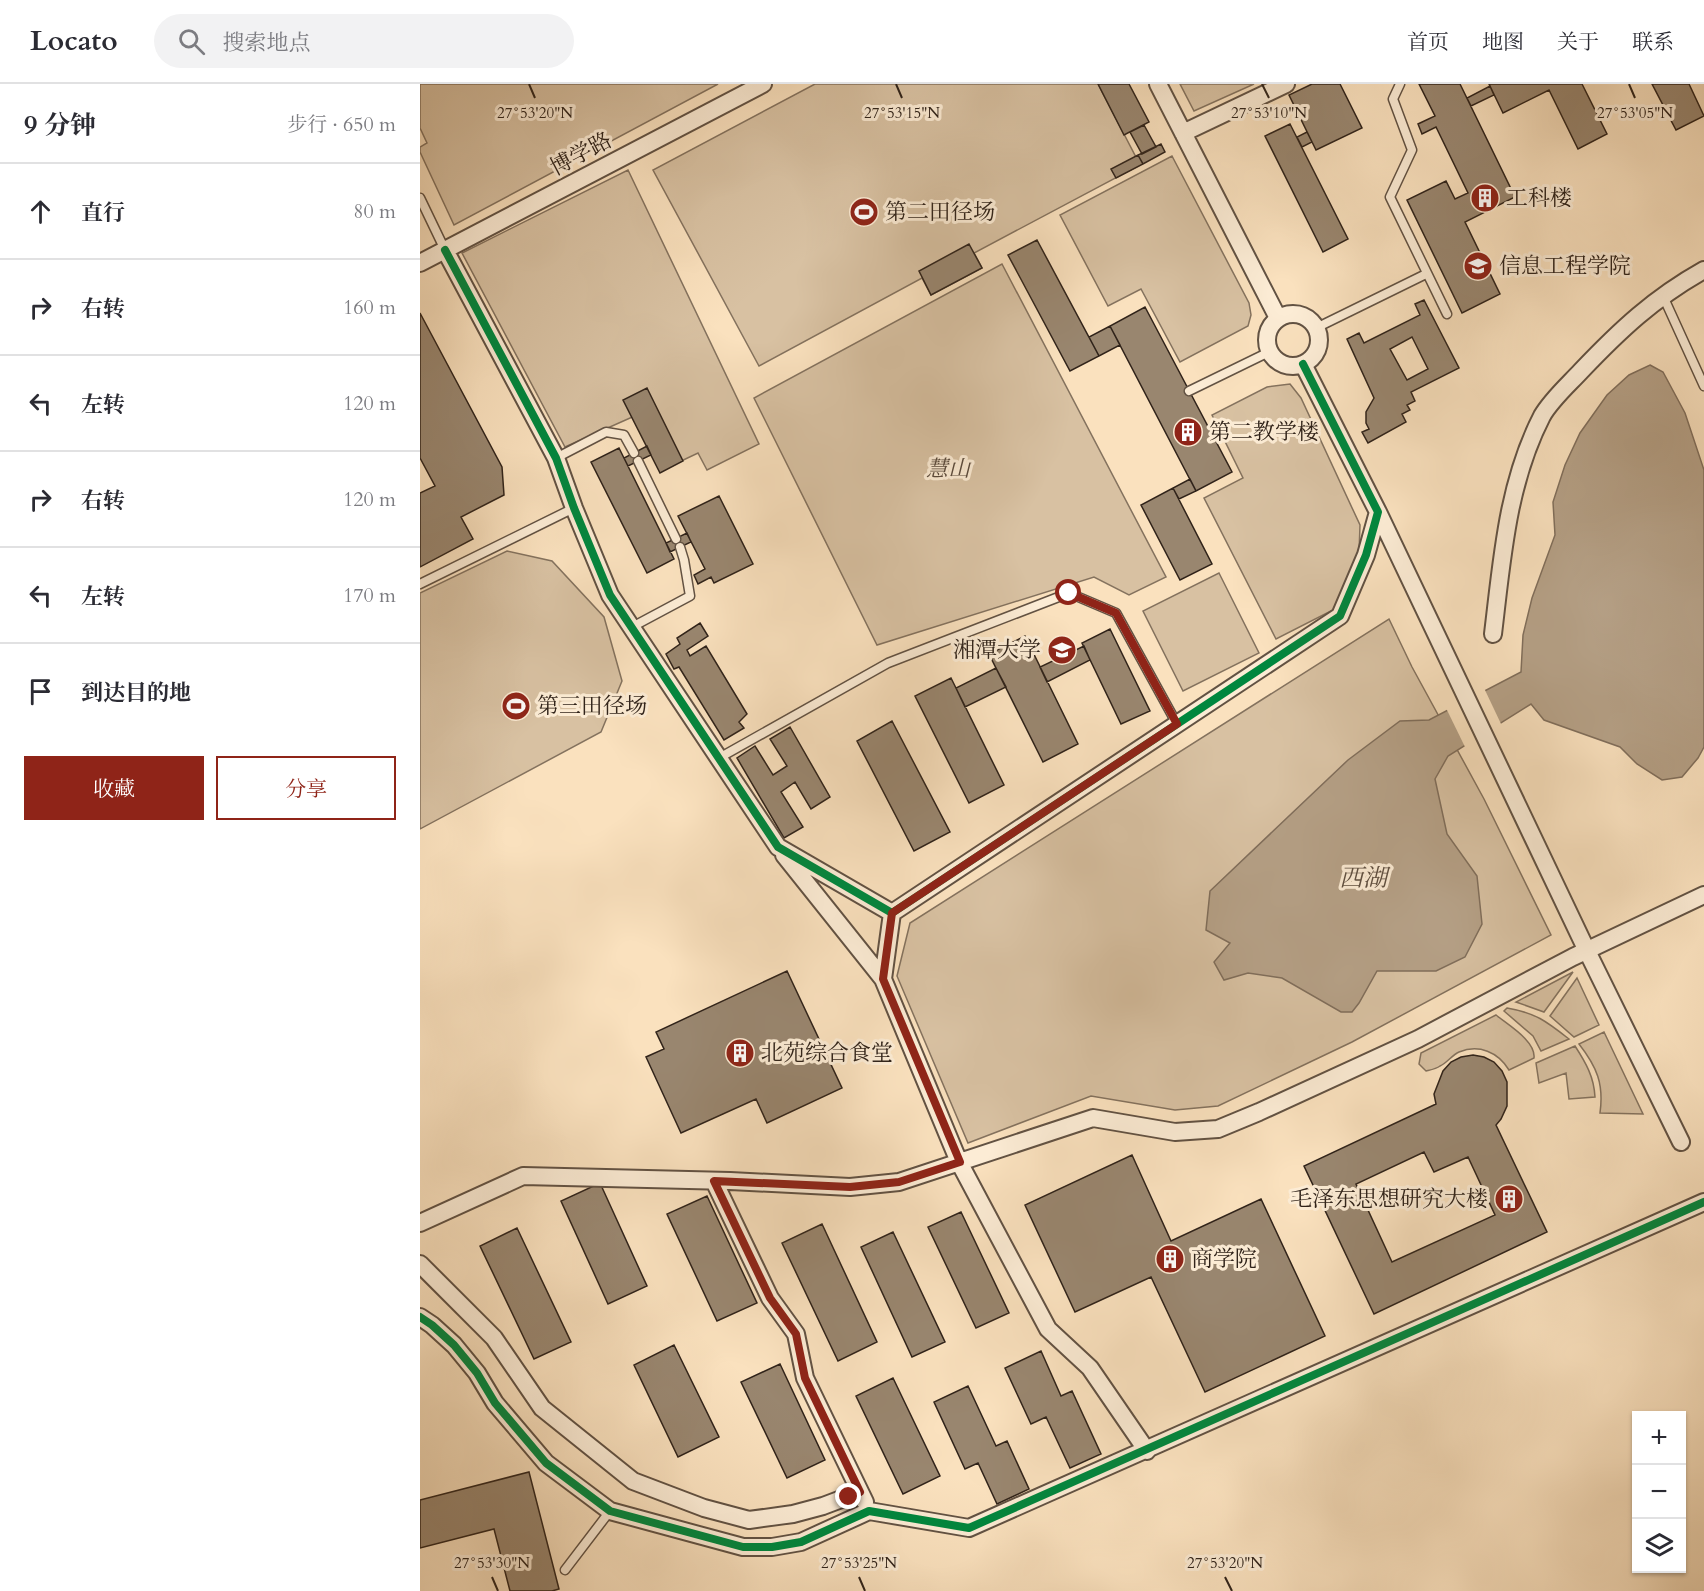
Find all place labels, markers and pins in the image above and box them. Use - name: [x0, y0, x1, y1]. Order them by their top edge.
- building icon: 工科楼: [1469, 182, 1501, 214]
- place label: 工科楼: [1506, 183, 1572, 213]
- sports icon: 第二田径场: [848, 196, 880, 228]
- place label: 第二田径场: [885, 197, 995, 227]
- school or university icon: 信息工程学院: [1462, 250, 1494, 282]
- place label: 信息工程学院: [1499, 251, 1631, 281]
- building icon: 第二教学楼: [1172, 416, 1204, 448]
- place label: 第二教学楼: [1209, 417, 1319, 447]
- school or university icon: 湘潭大学: [1046, 634, 1078, 666]
- place label: 湘潭大学: [953, 635, 1041, 665]
- sports icon: 第三田径场: [500, 690, 532, 722]
- place label: 第三田径场: [537, 691, 647, 721]
- building icon: 北苑综合食堂: [724, 1037, 756, 1069]
- place label: 北苑综合食堂: [761, 1038, 893, 1068]
- building icon: 毛泽东思想研究大楼: [1493, 1183, 1525, 1215]
- place label: 毛泽东思想研究大楼: [1290, 1184, 1488, 1214]
- building icon: 商学院: [1154, 1243, 1186, 1275]
- place label: 商学院: [1191, 1244, 1257, 1274]

